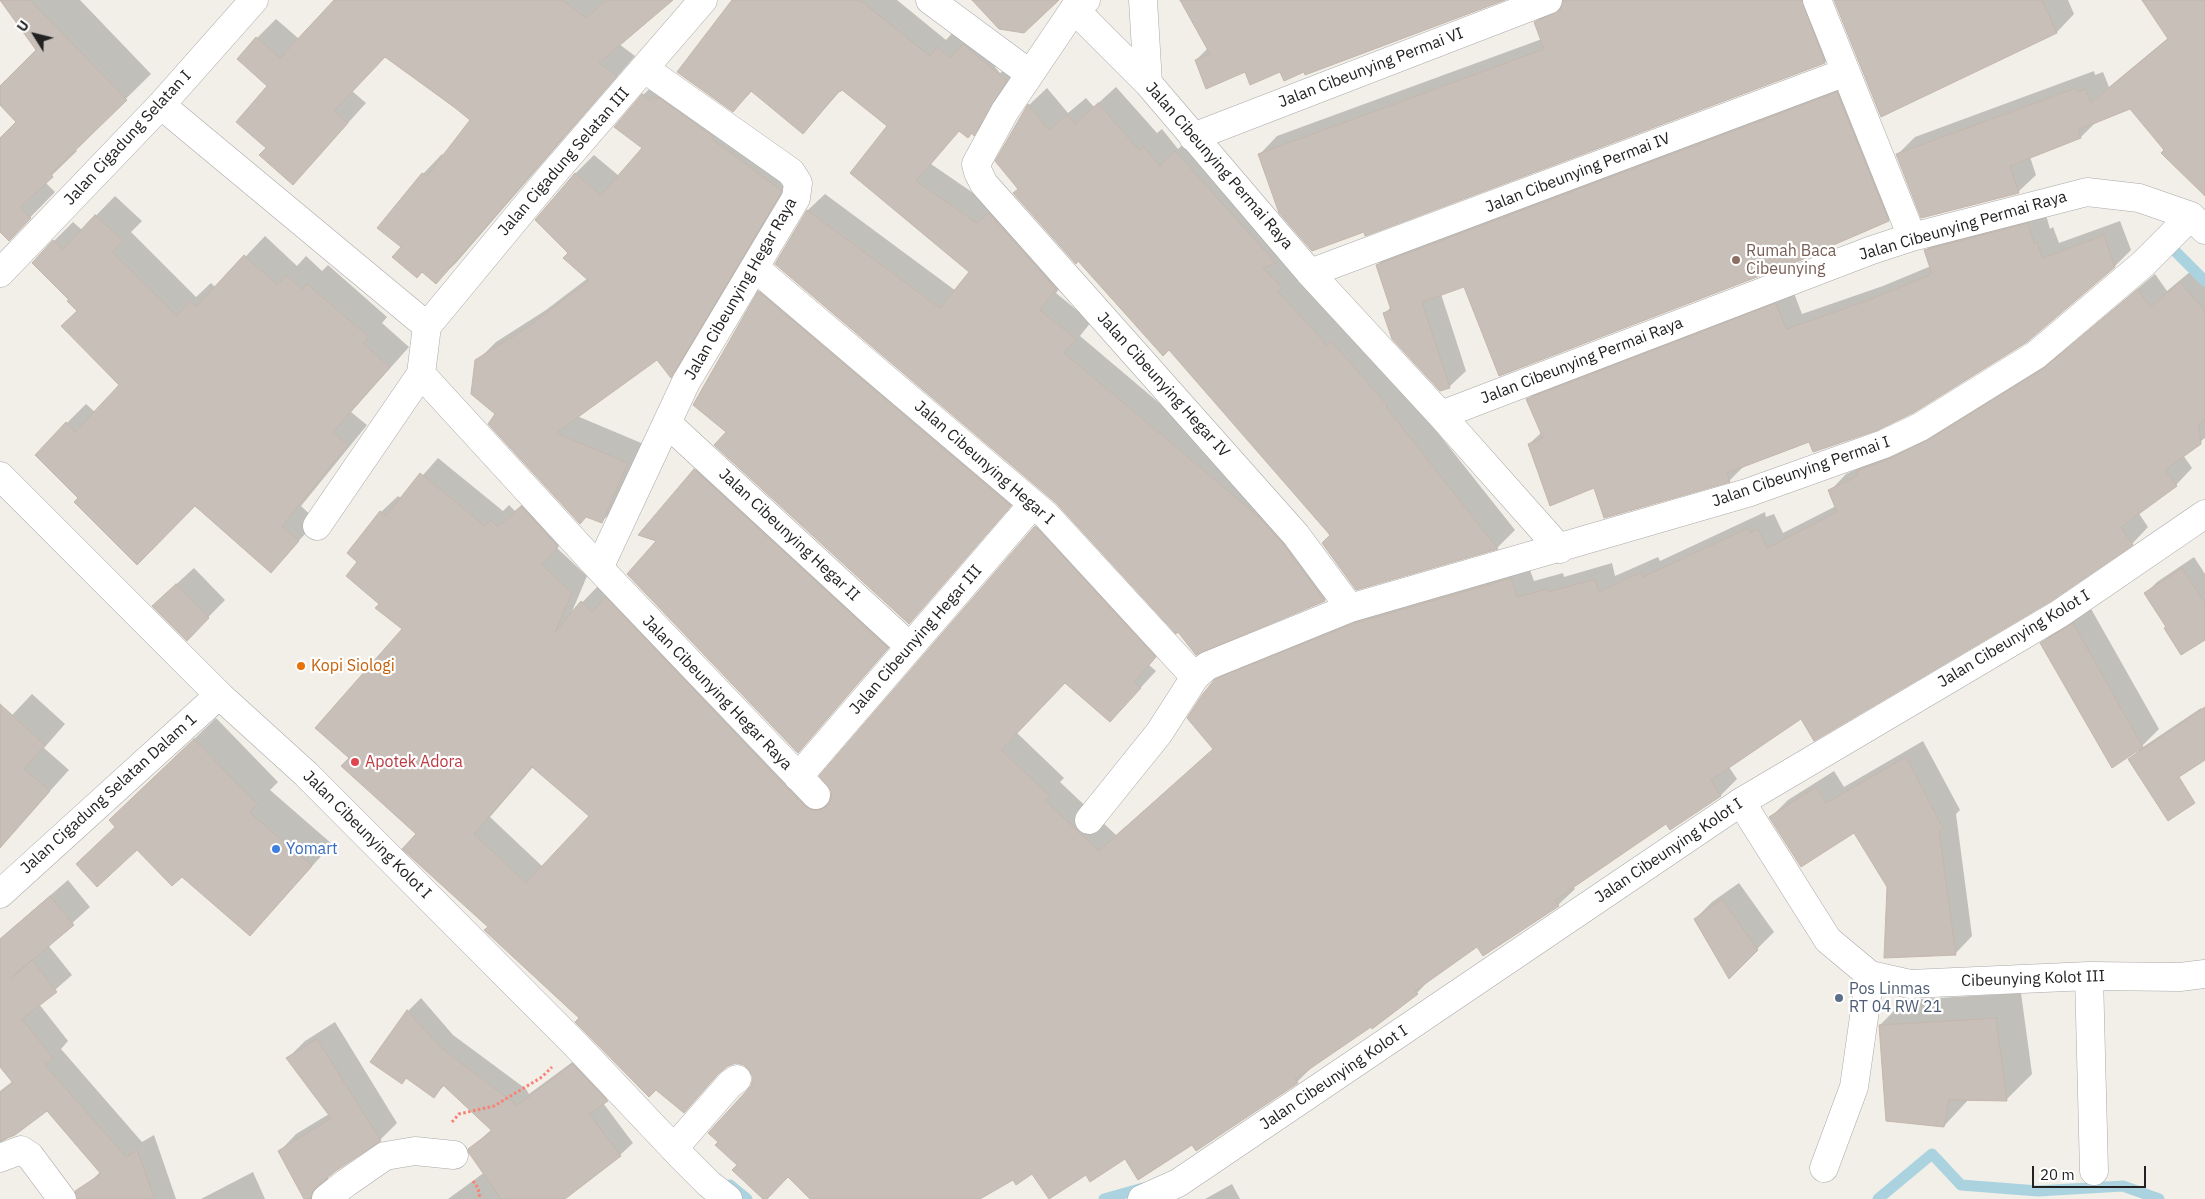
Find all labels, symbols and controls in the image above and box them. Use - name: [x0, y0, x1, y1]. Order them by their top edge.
- north arrow: [10, 10, 60, 60]
- text: U: [13, 17, 33, 35]
- street label: Jalan Cibeunying Permai VI: [1276, 24, 1466, 112]
- street label: Jalan Cigadung Selatan I: [60, 67, 196, 209]
- street label: Jalan Cibeunying Permai Raya: [1141, 79, 1297, 253]
- street label: Jalan Cigadung Selatan III: [494, 84, 634, 240]
- street label: Jalan Cibeunying Permai IV: [1483, 129, 1673, 217]
- street label: Jalan Cibeunying Permai Raya: [1857, 187, 2069, 265]
- street label: Jalan Cibeunying Hegar Raya: [681, 194, 801, 384]
- place label: Rumah Baca Cibeunying: [1746, 241, 1836, 279]
- marker: Rumah Baca Cibeunying: [1730, 254, 1742, 266]
- street label: Jalan Cibeunying Hegar IV: [1093, 308, 1233, 462]
- street label: Jalan Cibeunying Permai Raya: [1478, 314, 1686, 408]
- street label: Jalan Cibeunying Hegar I: [910, 397, 1058, 529]
- street label: Jalan Cibeunying Permai I: [1710, 433, 1892, 511]
- street label: Jalan Cibeunying Hegar II: [715, 465, 863, 605]
- street label: Jalan Cibeunying Hegar III: [846, 561, 986, 719]
- street label: Jalan Cibeunying Kolot I: [1935, 586, 2093, 692]
- street label: Jalan Cibeunying Hegar Raya: [638, 612, 796, 774]
- place label: Kopi Siologi: [311, 656, 395, 676]
- marker: Kopi Siologi: [295, 660, 307, 672]
- street label: Jalan Cigadung Selatan Dalam 1: [17, 710, 201, 878]
- place label: Apotek Adora: [365, 752, 463, 772]
- marker: Apotek Adora: [349, 756, 361, 768]
- street label: Jalan Cibeunying Kolot I: [299, 767, 435, 903]
- street label: Jalan Cibeunying Kolot I: [1592, 794, 1746, 908]
- place label: Yomart: [286, 839, 338, 859]
- marker: Yomart: [270, 843, 282, 855]
- street label: Cibeunying Kolot III: [1961, 967, 2105, 991]
- place label: Pos Linmas RT 04 RW 21: [1849, 979, 1942, 1017]
- marker: Pos Linmas RT 04 RW 21: [1833, 992, 1845, 1004]
- street label: Jalan Cibeunying Kolot I: [1257, 1021, 1411, 1135]
- scale bar: [2035, 1156, 2149, 1188]
- text: 20 m: [2040, 1165, 2075, 1184]

